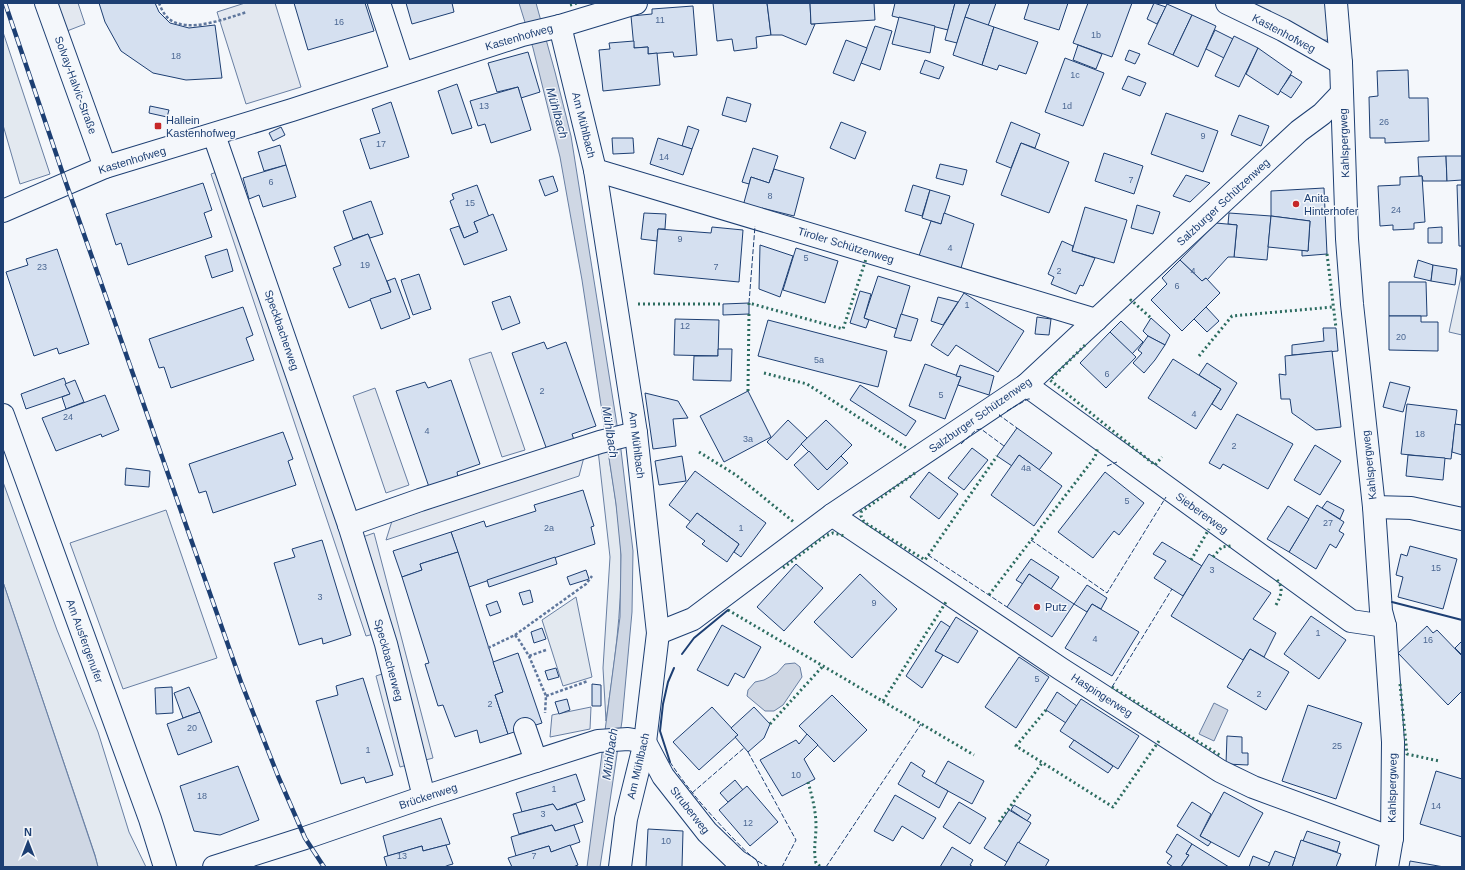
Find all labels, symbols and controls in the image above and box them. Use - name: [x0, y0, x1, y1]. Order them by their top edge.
- street label: Kastenhofweg: [1250, 11, 1318, 55]
- house number: 11: [655, 15, 665, 25]
- house number: 16: [334, 17, 344, 27]
- street label: Kastenhofweg: [484, 22, 554, 52]
- house number: 1b: [1091, 30, 1101, 40]
- street label: Solvay-Halvic-Straße: [53, 34, 99, 136]
- house number: 18: [171, 51, 181, 61]
- house number: 1c: [1070, 70, 1080, 80]
- water label: Mühlbach: [543, 86, 571, 140]
- street label: Am Mühlbach: [570, 91, 598, 159]
- house number: 13: [479, 101, 489, 111]
- house number: 1d: [1062, 101, 1072, 111]
- street label: Kahlspergweg: [1337, 108, 1351, 178]
- place label: Hallein Kastenhofweg: [166, 114, 236, 139]
- house number: 26: [1379, 117, 1389, 127]
- marker: Hallein Kastenhofweg: [153, 121, 163, 131]
- house number: 9: [1200, 131, 1206, 141]
- house number: 17: [376, 139, 386, 149]
- street label: Kastenhofweg: [97, 144, 167, 176]
- house number: 14: [659, 152, 669, 162]
- street label: Salzburger Schützenweg: [1174, 156, 1272, 248]
- house number: 7: [1128, 175, 1134, 185]
- house number: 6: [268, 177, 274, 187]
- house number: 8: [767, 191, 773, 201]
- place label: Anita Hinterhofer: [1304, 192, 1359, 217]
- house number: 15: [465, 198, 475, 208]
- marker: Anita Hinterhofer: [1291, 199, 1301, 209]
- house number: 24: [1391, 205, 1401, 215]
- street label: Tiroler Schützenweg: [796, 225, 896, 265]
- house number: 9: [677, 234, 683, 244]
- house number: 4: [947, 243, 953, 253]
- house number: 5: [803, 253, 809, 263]
- house number: 19: [360, 260, 370, 270]
- house number: 23: [37, 262, 47, 272]
- house number: 7: [713, 262, 719, 272]
- house number: 2: [1056, 266, 1062, 276]
- house number: 4: [1190, 266, 1196, 276]
- house number: 6: [1174, 281, 1180, 291]
- street label: Speckbacherweg: [263, 288, 301, 372]
- house number: 1: [964, 300, 970, 310]
- house number: 12: [680, 321, 690, 331]
- house number: 20: [1396, 332, 1406, 342]
- house number: 5a: [814, 355, 824, 365]
- house number: 6: [1104, 369, 1110, 379]
- street label: Salzburger Schützenweg: [926, 375, 1034, 455]
- house number: 2: [539, 386, 545, 396]
- house number: 5: [938, 390, 944, 400]
- water label: Mühlbach: [599, 405, 621, 459]
- house number: 4: [1191, 409, 1197, 419]
- street label: Am Mühlbach: [627, 411, 647, 479]
- house number: 24: [63, 412, 73, 422]
- house number: 4: [424, 426, 430, 436]
- house number: 18: [1415, 429, 1425, 439]
- street label: Kahlspergweg: [1359, 430, 1379, 500]
- house number: 3a: [743, 434, 753, 444]
- house number: 2: [1231, 441, 1237, 451]
- house number: 4a: [1021, 463, 1031, 473]
- street label: Siebererweg: [1173, 490, 1231, 536]
- house number: 5: [1124, 496, 1130, 506]
- house number: 27: [1323, 518, 1333, 528]
- house number: 2a: [544, 523, 554, 533]
- house number: 1: [738, 523, 744, 533]
- house number: 15: [1431, 563, 1441, 573]
- house number: 3: [1209, 565, 1215, 575]
- house number: 3: [317, 592, 323, 602]
- street label: Am Ausfergenufer: [64, 598, 106, 685]
- house number: 9: [871, 598, 877, 608]
- place label: Putz: [1045, 601, 1067, 613]
- marker: Putz: [1032, 602, 1042, 612]
- street label: Speckbacherweg: [372, 618, 406, 702]
- house number: 1: [1315, 628, 1321, 638]
- house number: 4: [1092, 634, 1098, 644]
- house number: 16: [1423, 635, 1433, 645]
- street label: Haspingerweg: [1069, 671, 1135, 719]
- house number: 5: [1034, 674, 1040, 684]
- house number: 2: [1256, 689, 1262, 699]
- house number: 2: [487, 699, 493, 709]
- house number: 20: [187, 723, 197, 733]
- water label: Mühlbach: [599, 727, 621, 781]
- street label: Am Mühlbach: [625, 732, 651, 800]
- house number: 25: [1332, 741, 1342, 751]
- house number: 1: [365, 745, 371, 755]
- street label: Kahlspergweg: [1385, 753, 1399, 823]
- house number: 10: [791, 770, 801, 780]
- street label: Brückenweg: [397, 781, 459, 811]
- house number: 1: [551, 784, 557, 794]
- street label: Struberweg: [668, 784, 712, 836]
- house number: 18: [197, 791, 207, 801]
- house number: 14: [1431, 801, 1441, 811]
- house number: 3: [540, 809, 546, 819]
- house number: 12: [743, 818, 753, 828]
- north arrow: [8, 822, 48, 862]
- text: N: [24, 826, 32, 838]
- house number: 10: [661, 836, 671, 846]
- house number: 13: [397, 851, 407, 861]
- house number: 7: [531, 851, 537, 861]

